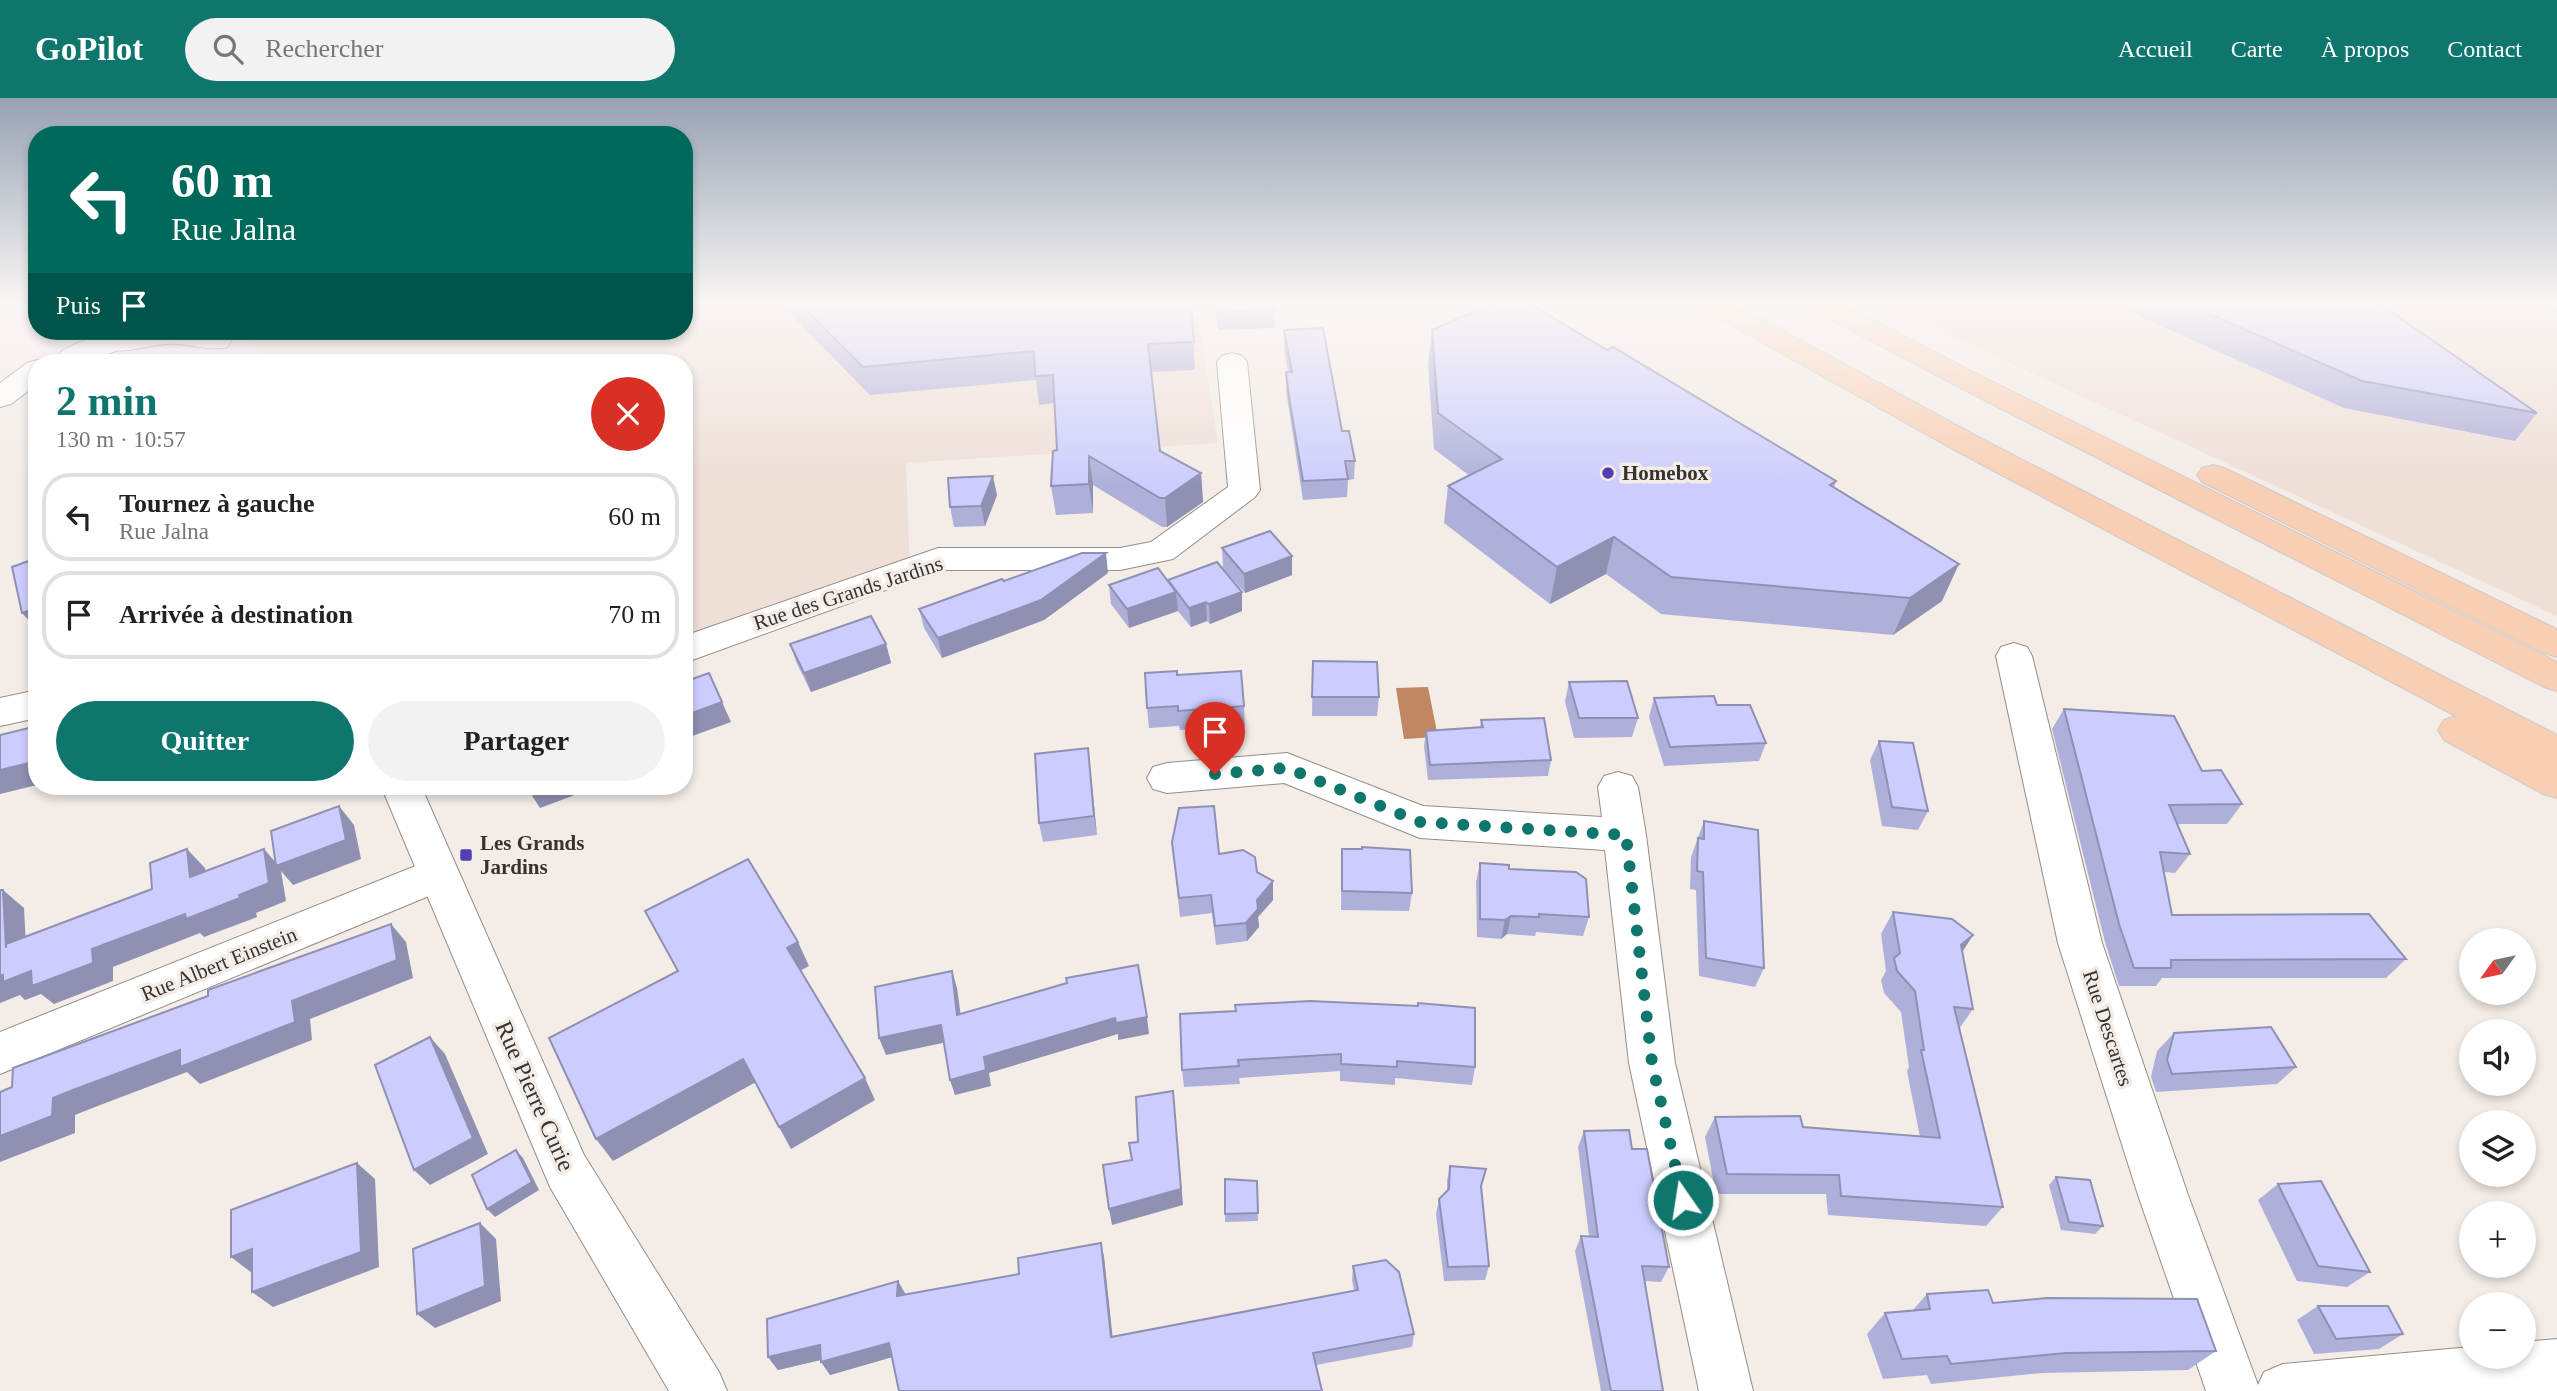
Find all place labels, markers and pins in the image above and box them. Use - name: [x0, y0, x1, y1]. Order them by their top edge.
- place label: Homebox: [1622, 461, 1709, 485]
- marker: Homebox: [1600, 465, 1616, 481]
- pin: [1185, 702, 1245, 774]
- place label: Les Grands Jardins: [480, 831, 584, 879]
- marker: Les Grands Jardins: [458, 847, 474, 863]

